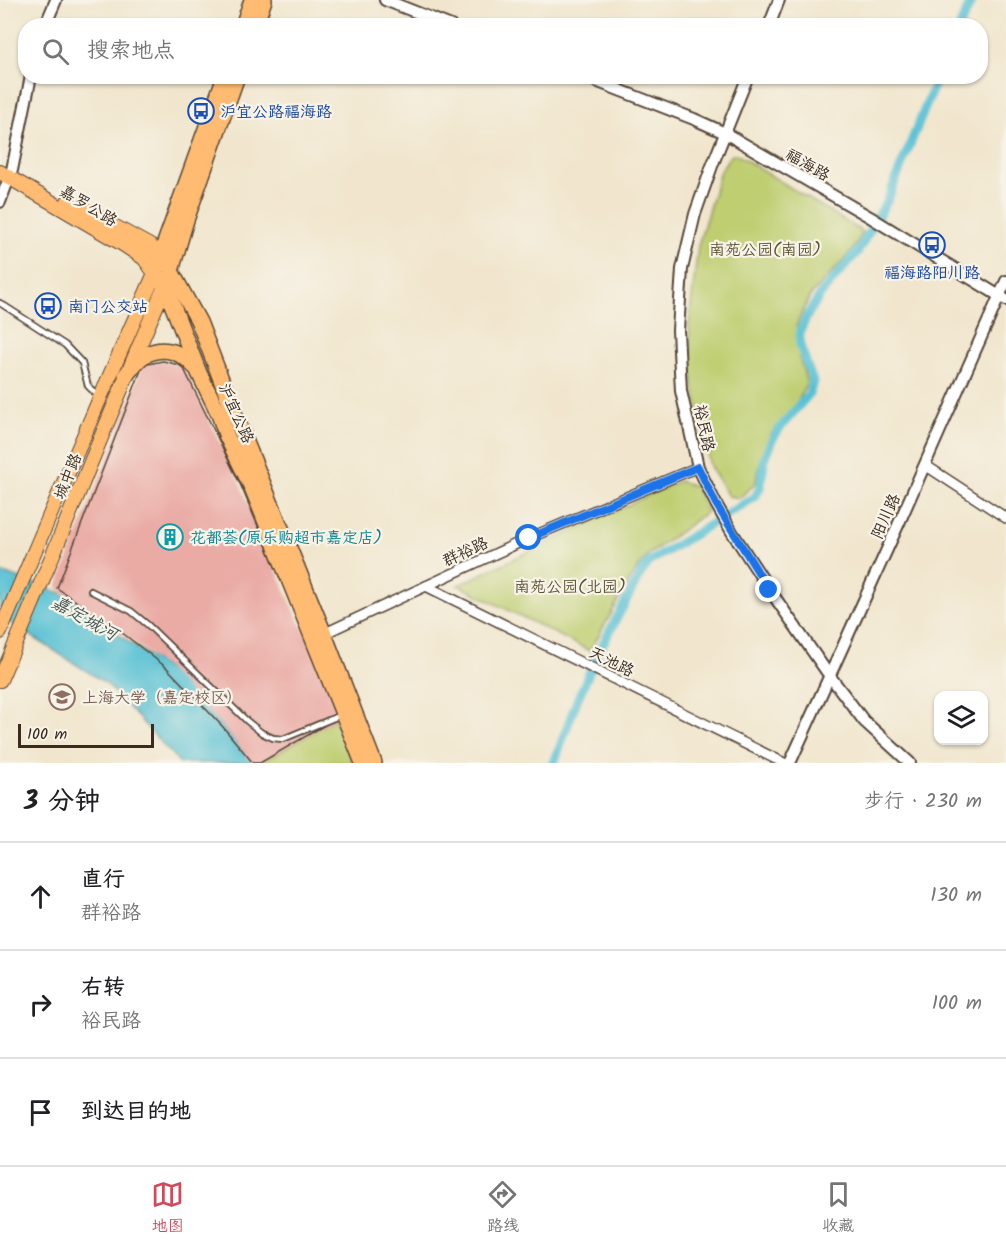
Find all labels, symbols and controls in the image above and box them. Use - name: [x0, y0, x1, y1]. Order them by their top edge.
- search box: [18, 18, 988, 84]
- text: 搜索地点: [87, 34, 175, 69]
- icon: search: [39, 35, 72, 68]
- bus stop icon: 沪宜公路福海路: [186, 96, 216, 126]
- place label: 沪宜公路福海路: [220, 100, 332, 125]
- street label: 福海路: [780, 142, 834, 188]
- street label: 嘉罗公路: [54, 179, 122, 233]
- bus stop icon: 福海路阳川路: [917, 230, 947, 260]
- park label: 南苑公园(南园): [709, 238, 821, 263]
- place label: 福海路阳川路: [884, 261, 980, 286]
- bus stop icon: 南门公交站: [33, 291, 63, 321]
- place label: 南门公交站: [68, 295, 148, 320]
- street label: 沪宜公路: [211, 379, 260, 448]
- street label: 裕民路: [686, 402, 721, 454]
- street label: 城中路: [48, 450, 89, 504]
- street label: 阳川路: [865, 490, 908, 544]
- building icon: 花都荟(原乐购超市嘉定店): [155, 522, 185, 552]
- route start: [515, 524, 541, 550]
- place label: 花都荟(原乐购超市嘉定店): [190, 526, 382, 551]
- street label: 群裕路: [439, 531, 493, 574]
- park label: 南苑公园(北园): [514, 575, 626, 600]
- route end: [755, 576, 781, 602]
- water label: 嘉定城河: [46, 589, 125, 651]
- street label: 天池路: [584, 641, 638, 684]
- school or university icon: 上海大学（嘉定校区）: [47, 682, 77, 712]
- place label: 上海大学（嘉定校区）: [82, 686, 242, 711]
- map controls: [934, 691, 988, 745]
- button: layers: [934, 691, 988, 745]
- scale bar: [18, 721, 154, 748]
- text: 100 m: [27, 722, 67, 747]
- text: 3 分钟: [24, 781, 100, 823]
- text: 步行 · 230 m: [864, 786, 982, 818]
- text: 直行: [81, 863, 125, 898]
- icon: ahead: [24, 880, 57, 913]
- text: 130 m: [930, 880, 982, 912]
- text: 群裕路: [81, 898, 141, 930]
- text: 右转: [81, 971, 125, 1006]
- icon: right: [24, 988, 57, 1021]
- text: 100 m: [932, 988, 982, 1020]
- text: 裕民路: [81, 1006, 141, 1038]
- text: 到达目的地: [81, 1095, 191, 1130]
- icon: arrive: [24, 1096, 57, 1129]
- tab: 地图: [151, 1178, 184, 1239]
- tab: 路线: [486, 1178, 519, 1239]
- tab: 收藏: [822, 1178, 855, 1239]

